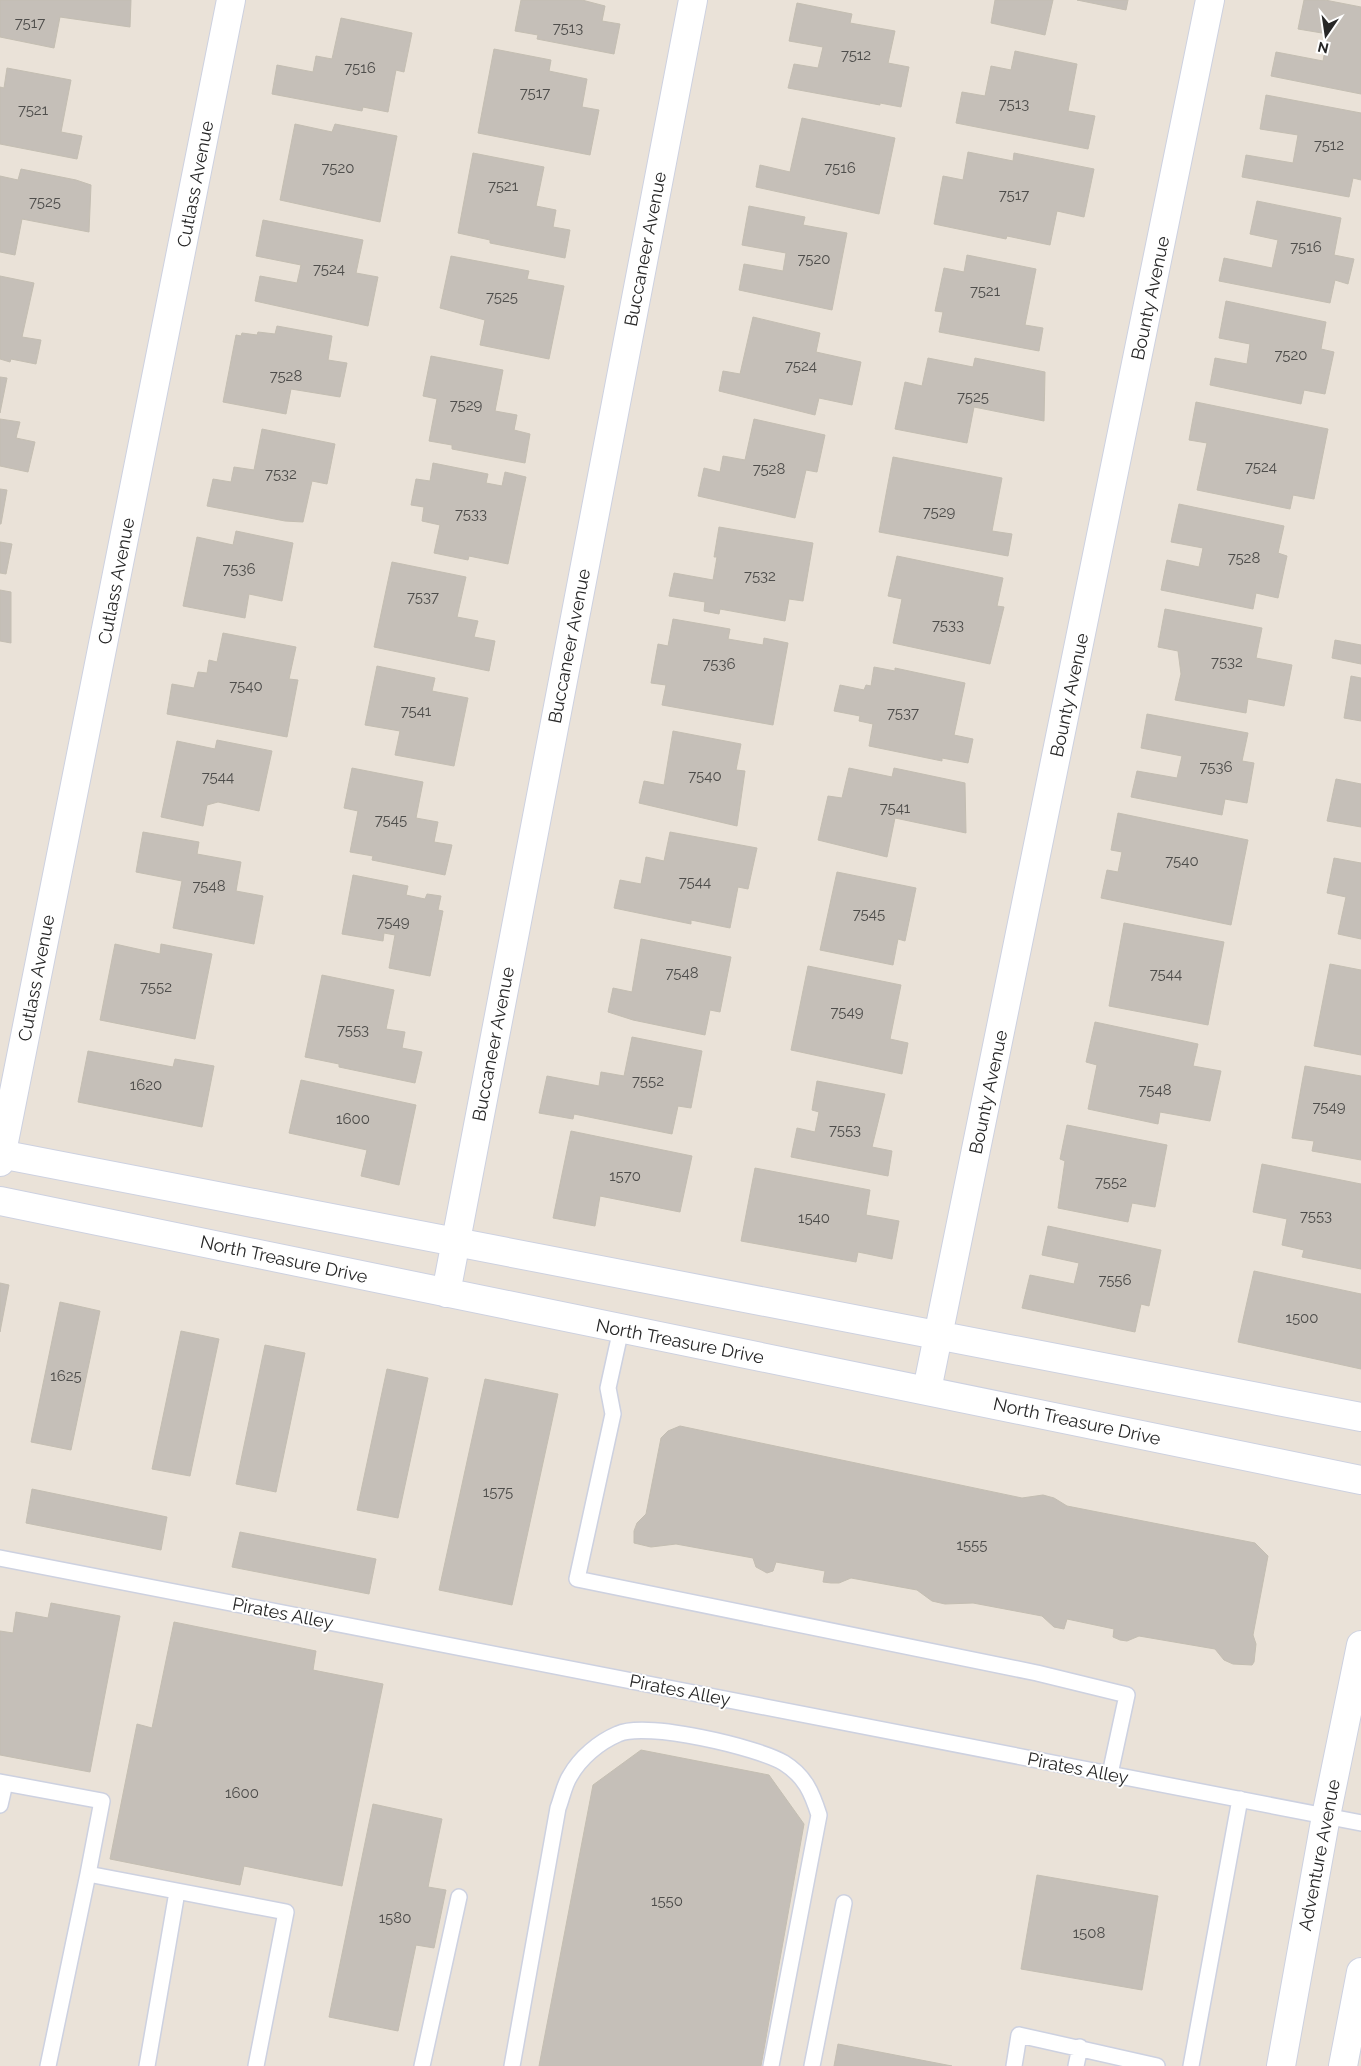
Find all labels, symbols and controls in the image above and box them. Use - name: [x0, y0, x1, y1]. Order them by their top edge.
- north arrow: [1301, 10, 1351, 60]
- house number: 7517: [15, 14, 45, 32]
- house number: 7513: [553, 19, 583, 37]
- text: N: [1316, 39, 1330, 57]
- house number: 7512: [841, 46, 871, 64]
- house number: 7516: [344, 59, 376, 77]
- house number: 7517: [520, 84, 550, 102]
- house number: 7513: [999, 95, 1029, 113]
- house number: 7521: [18, 101, 49, 119]
- street label: Cutlass Avenue: [172, 119, 218, 249]
- house number: 7512: [1314, 136, 1344, 154]
- house number: 7520: [322, 159, 354, 177]
- house number: 7516: [824, 159, 856, 177]
- street label: Buccaneer Avenue: [620, 170, 670, 328]
- house number: 7521: [488, 177, 519, 195]
- house number: 7517: [999, 186, 1029, 204]
- house number: 7525: [29, 193, 61, 211]
- street label: Bounty Avenue: [1127, 234, 1173, 362]
- house number: 7516: [1290, 238, 1322, 256]
- house number: 7520: [798, 250, 830, 268]
- house number: 7524: [313, 260, 345, 278]
- house number: 7521: [970, 282, 1001, 300]
- house number: 7525: [486, 288, 518, 306]
- house number: 7520: [1275, 346, 1307, 364]
- house number: 7524: [785, 357, 817, 375]
- house number: 7528: [270, 367, 302, 385]
- house number: 7525: [957, 388, 989, 406]
- house number: 7529: [450, 396, 482, 414]
- house number: 7524: [1245, 458, 1277, 476]
- house number: 7528: [753, 460, 785, 478]
- house number: 7532: [265, 465, 297, 483]
- house number: 7529: [923, 503, 955, 521]
- house number: 7533: [455, 505, 487, 523]
- street label: Cutlass Avenue: [93, 516, 139, 646]
- house number: 7528: [1228, 549, 1260, 567]
- house number: 7536: [222, 560, 256, 578]
- street label: Buccaneer Avenue: [544, 567, 594, 725]
- house number: 7532: [744, 567, 776, 585]
- house number: 7537: [407, 588, 439, 606]
- house number: 7533: [932, 616, 964, 634]
- street label: Bounty Avenue: [1046, 631, 1092, 759]
- house number: 7532: [1211, 653, 1243, 671]
- house number: 7536: [702, 655, 736, 673]
- house number: 7540: [229, 677, 263, 695]
- house number: 7541: [401, 702, 432, 720]
- house number: 7537: [887, 704, 919, 722]
- house number: 7536: [1199, 758, 1233, 776]
- house number: 7540: [688, 767, 722, 785]
- house number: 7544: [202, 768, 234, 786]
- house number: 7541: [880, 799, 911, 817]
- house number: 7545: [375, 811, 407, 829]
- house number: 7540: [1165, 852, 1199, 870]
- house number: 7544: [679, 873, 711, 891]
- house number: 7548: [192, 877, 226, 895]
- house number: 7545: [853, 905, 885, 923]
- street label: Cutlass Avenue: [13, 913, 59, 1043]
- house number: 7549: [377, 913, 410, 931]
- house number: 7548: [665, 964, 699, 982]
- street label: Buccaneer Avenue: [468, 965, 518, 1123]
- house number: 7544: [1150, 965, 1182, 983]
- house number: 7552: [140, 978, 172, 996]
- house number: 7549: [831, 1003, 864, 1021]
- house number: 7553: [337, 1021, 369, 1039]
- street label: Bounty Avenue: [965, 1028, 1011, 1156]
- house number: 7552: [632, 1072, 664, 1090]
- house number: 1620: [130, 1076, 162, 1094]
- house number: 7548: [1138, 1081, 1172, 1099]
- house number: 7549: [1313, 1098, 1346, 1116]
- house number: 1600: [336, 1110, 370, 1128]
- house number: 7553: [829, 1121, 861, 1139]
- house number: 1570: [609, 1167, 641, 1185]
- house number: 7552: [1095, 1173, 1127, 1191]
- house number: 7553: [1300, 1207, 1332, 1225]
- house number: 1540: [798, 1209, 830, 1227]
- street label: North Treasure Drive: [198, 1231, 370, 1287]
- house number: 7556: [1098, 1271, 1132, 1289]
- house number: 1500: [1286, 1309, 1318, 1327]
- street label: North Treasure Drive: [594, 1314, 766, 1368]
- house number: 1625: [50, 1367, 82, 1385]
- street label: North Treasure Drive: [991, 1393, 1163, 1449]
- house number: 1575: [483, 1483, 513, 1501]
- house number: 1555: [957, 1536, 987, 1554]
- street label: Pirates Alley: [231, 1593, 335, 1633]
- street label: Pirates Alley: [628, 1670, 732, 1710]
- street label: Pirates Alley: [1026, 1748, 1130, 1788]
- street label: Adventure Avenue: [1294, 1777, 1344, 1933]
- house number: 1600: [225, 1784, 259, 1802]
- house number: 1550: [651, 1892, 683, 1910]
- house number: 1580: [379, 1909, 411, 1927]
- house number: 1508: [1073, 1924, 1105, 1942]

